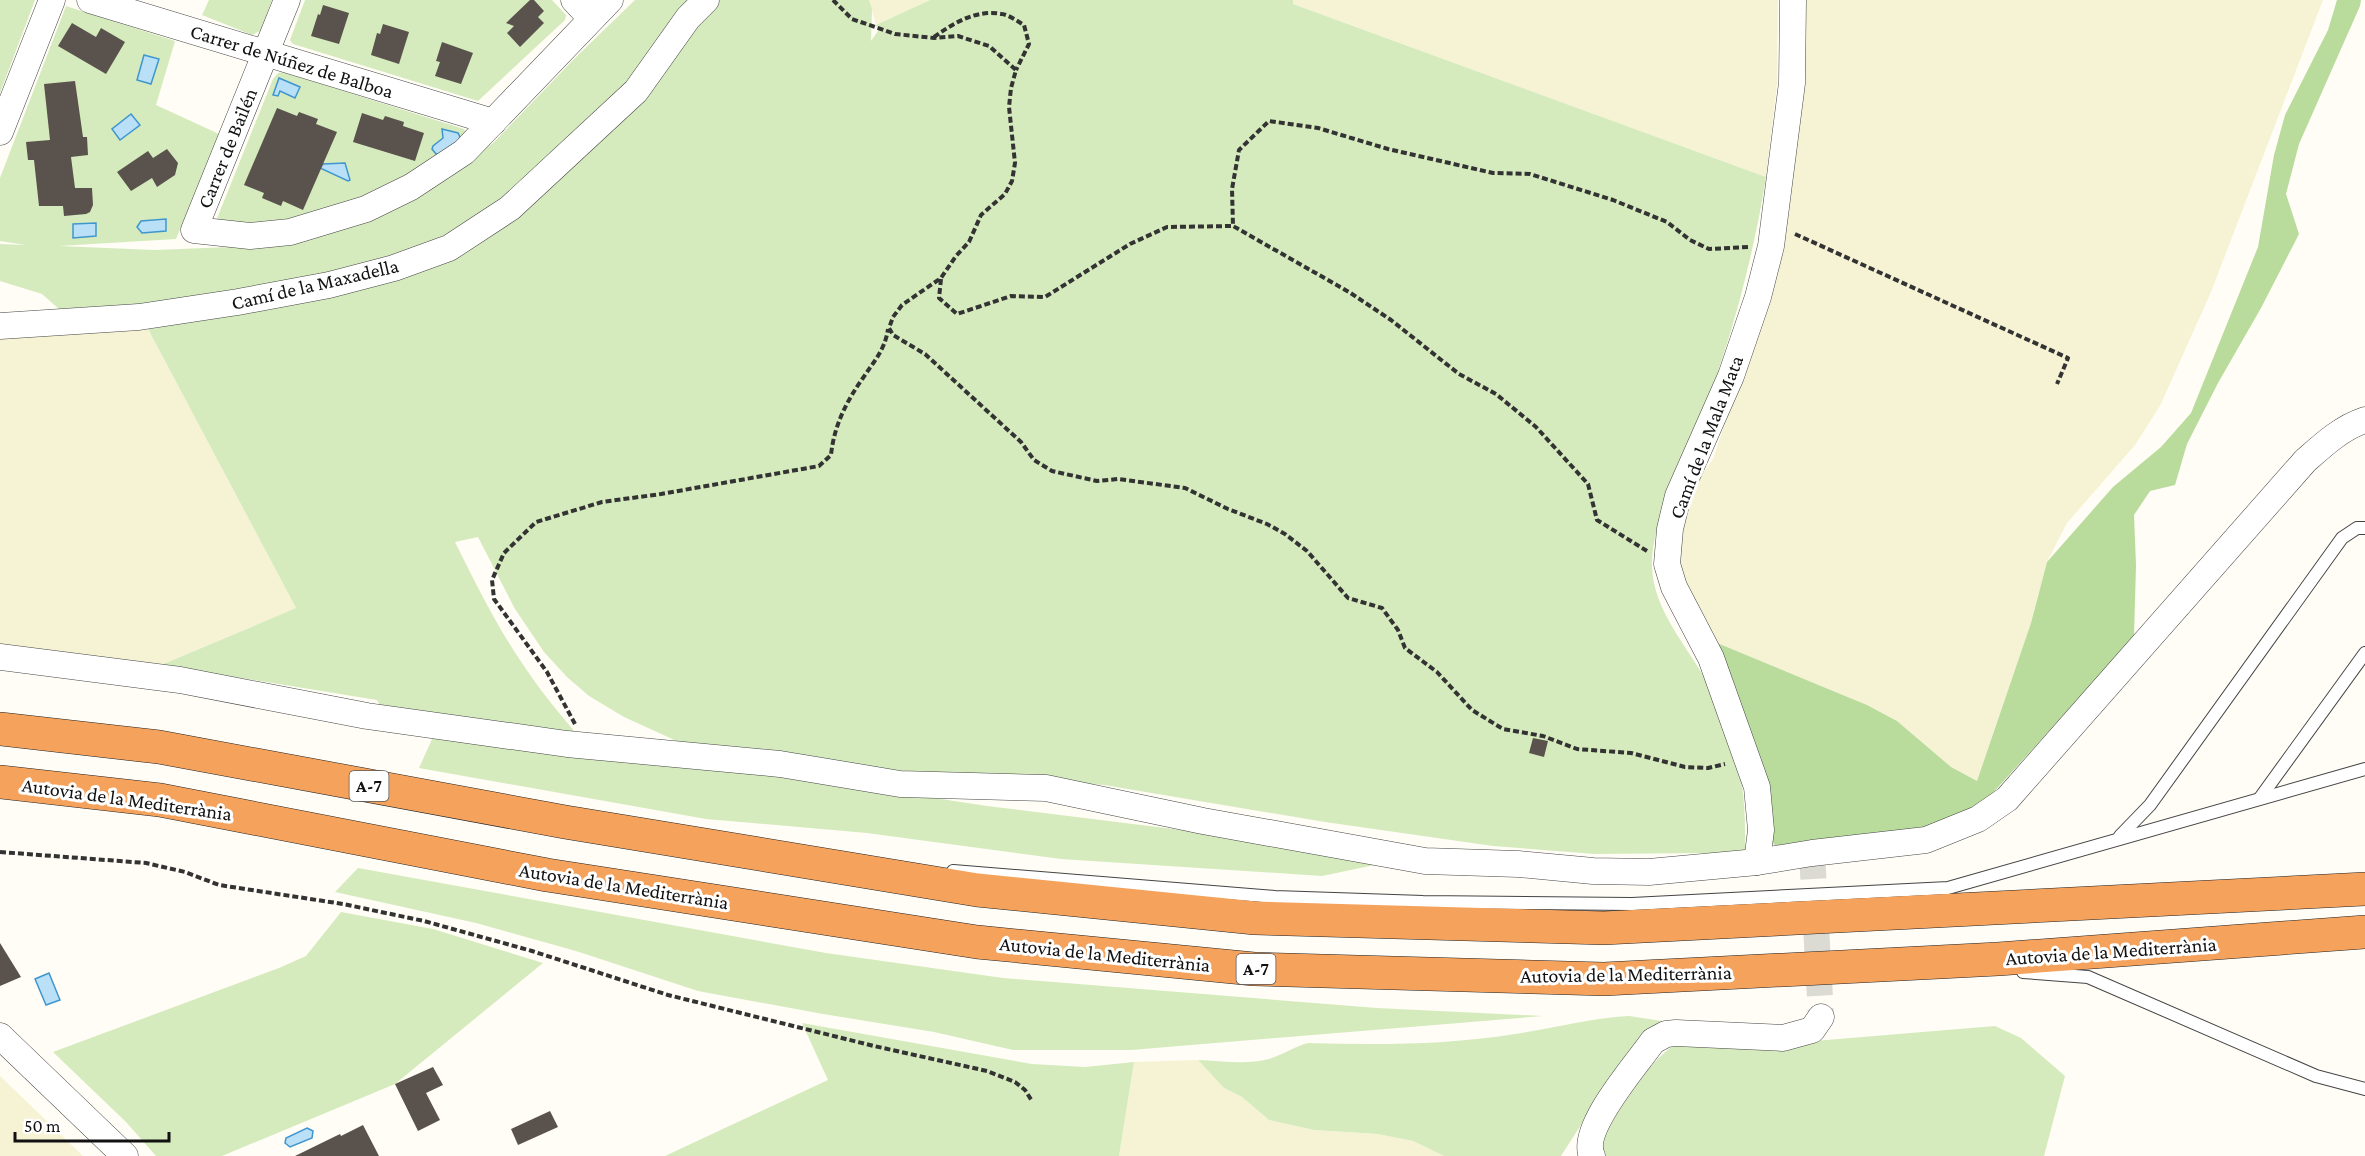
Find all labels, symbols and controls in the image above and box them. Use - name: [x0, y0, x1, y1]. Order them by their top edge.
- street label: Carrer de Núñez de Balboa: [188, 20, 396, 102]
- street label: Carrer de Bailén: [193, 84, 261, 211]
- street label: Camí de la Maxadella: [229, 254, 401, 314]
- street label: Camí de la Mala Mata: [1665, 352, 1747, 522]
- road number: A-7: [350, 771, 388, 801]
- street label: Autovia de la Mediterrània: [21, 773, 233, 825]
- street label: Autovia de la Mediterrània: [518, 859, 730, 913]
- street label: Autovia de la Mediterrània: [999, 932, 1211, 976]
- street label: Autovia de la Mediterrània: [2005, 933, 2217, 969]
- road number: A-7: [1236, 954, 1276, 984]
- street label: Autovia de la Mediterrània: [1520, 961, 1732, 987]
- scale bar: [15, 1105, 170, 1143]
- text: 50 m: [24, 1116, 61, 1136]

